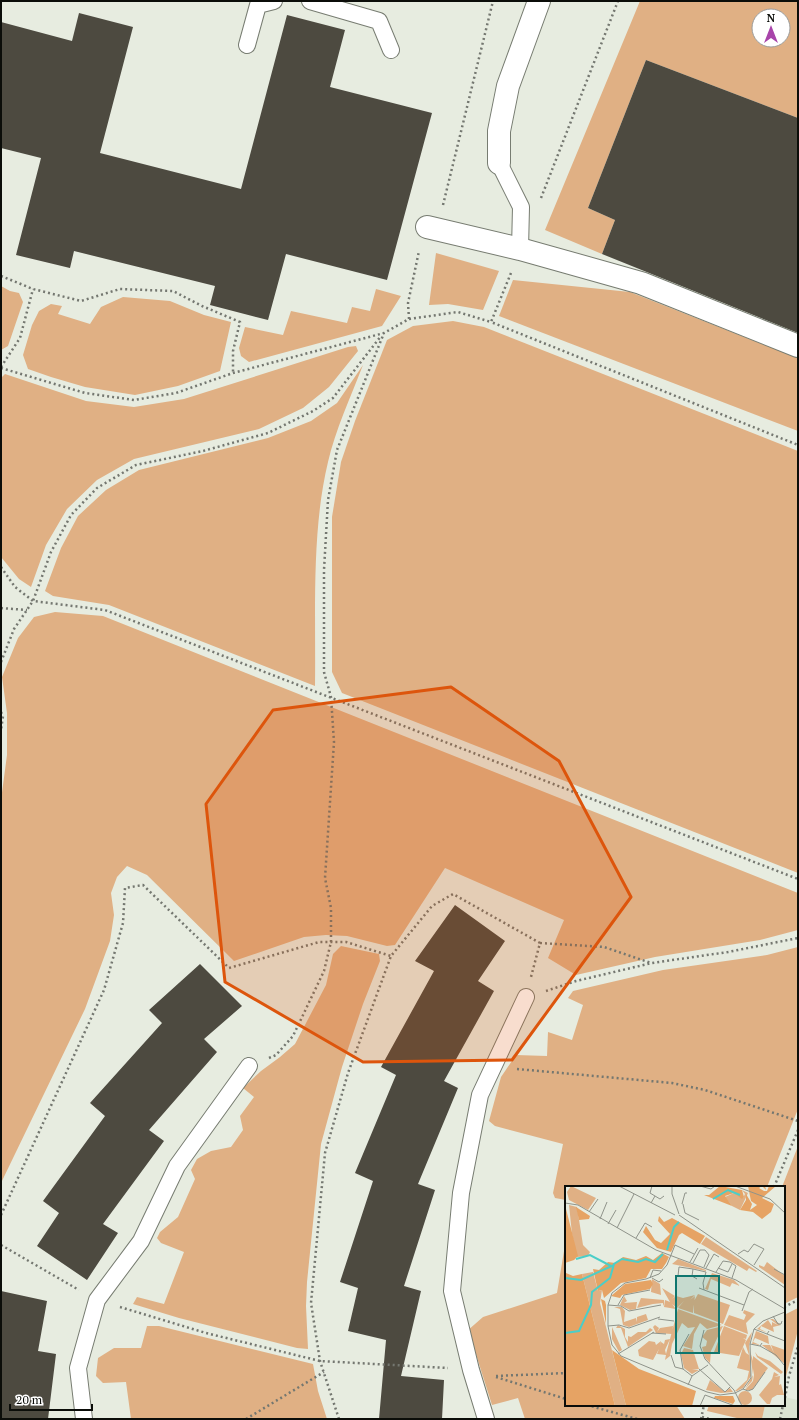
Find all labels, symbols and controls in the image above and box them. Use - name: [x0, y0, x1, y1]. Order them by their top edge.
- north arrow: [751, 8, 791, 48]
- text: N: [767, 11, 776, 25]
- inset map: [565, 1186, 785, 1406]
- scale bar: [10, 1386, 92, 1412]
- text: 20 m: [16, 1392, 43, 1407]

